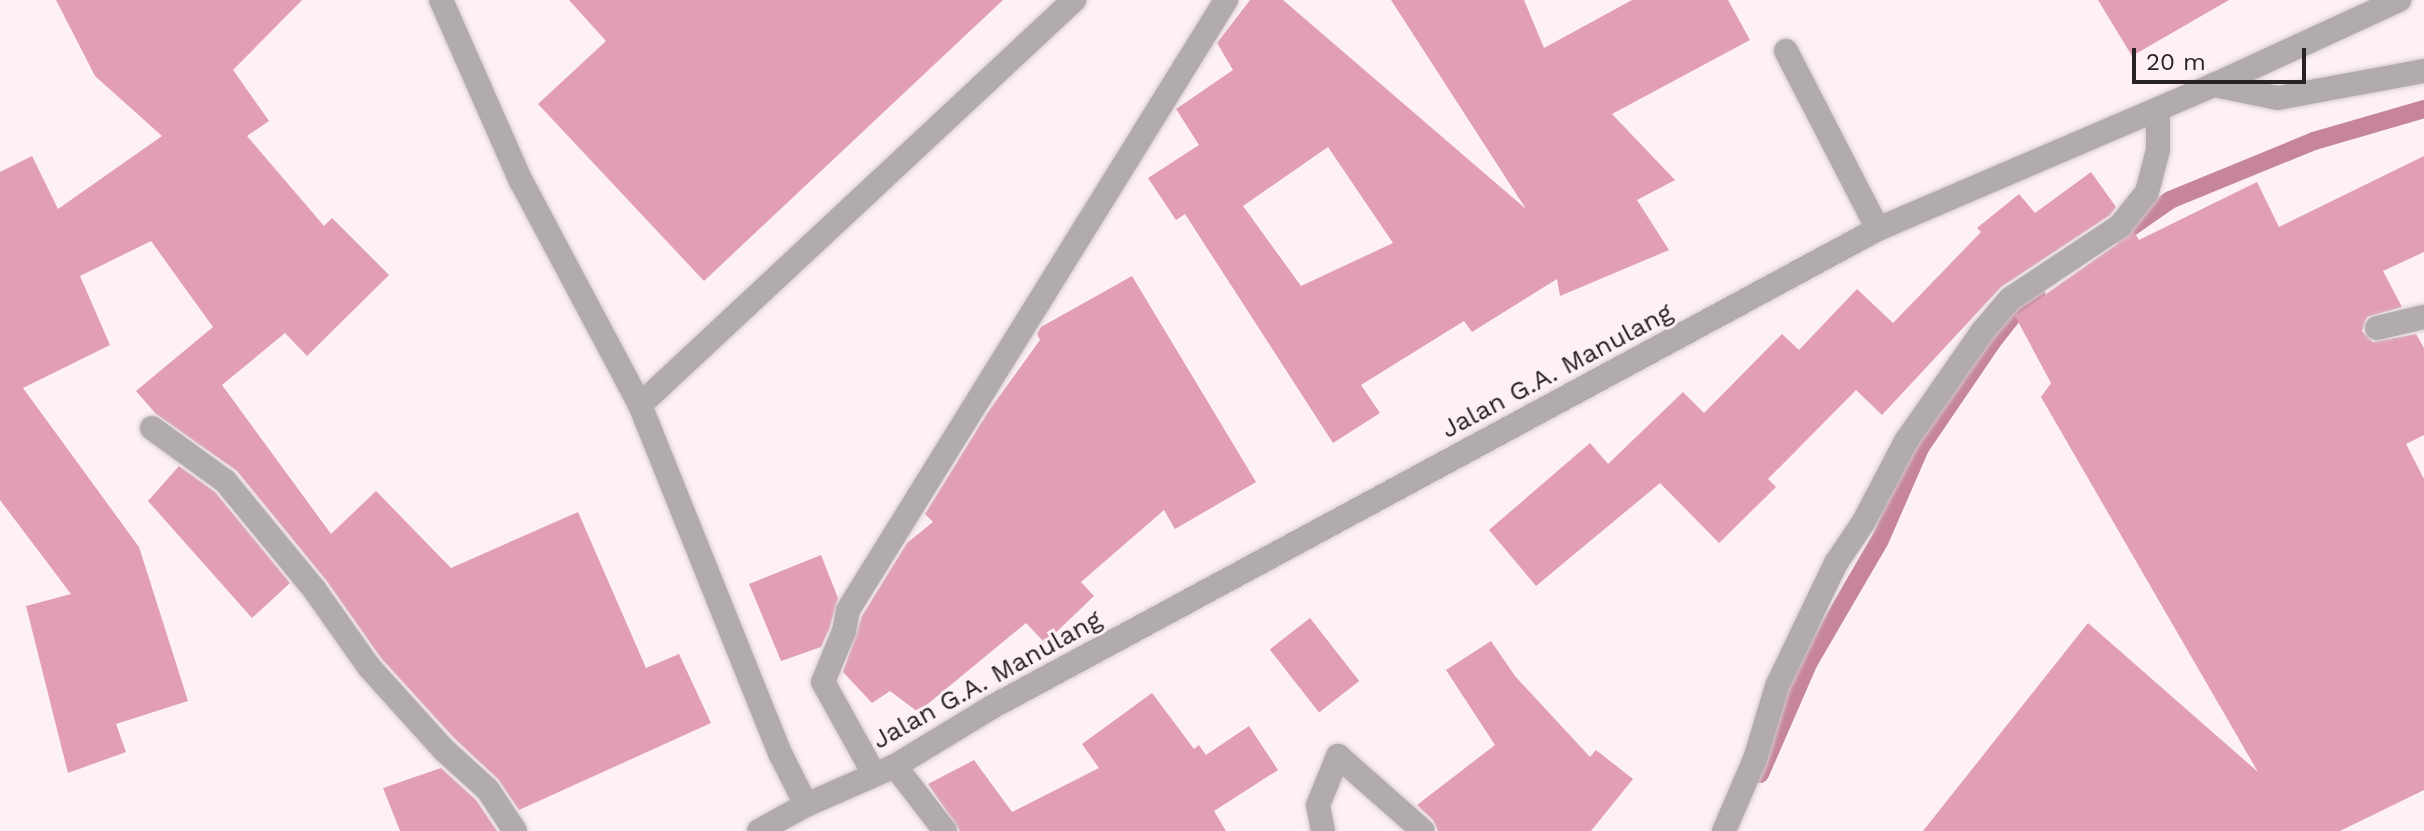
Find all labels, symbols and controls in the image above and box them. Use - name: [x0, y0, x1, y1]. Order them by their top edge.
- scale bar: [2136, 32, 2310, 82]
- text: 20 m: [2146, 48, 2206, 76]
- street label: Jalan G.A. Manulang: [1436, 297, 1678, 445]
- street label: Jalan G.A. Manulang: [867, 604, 1107, 756]

